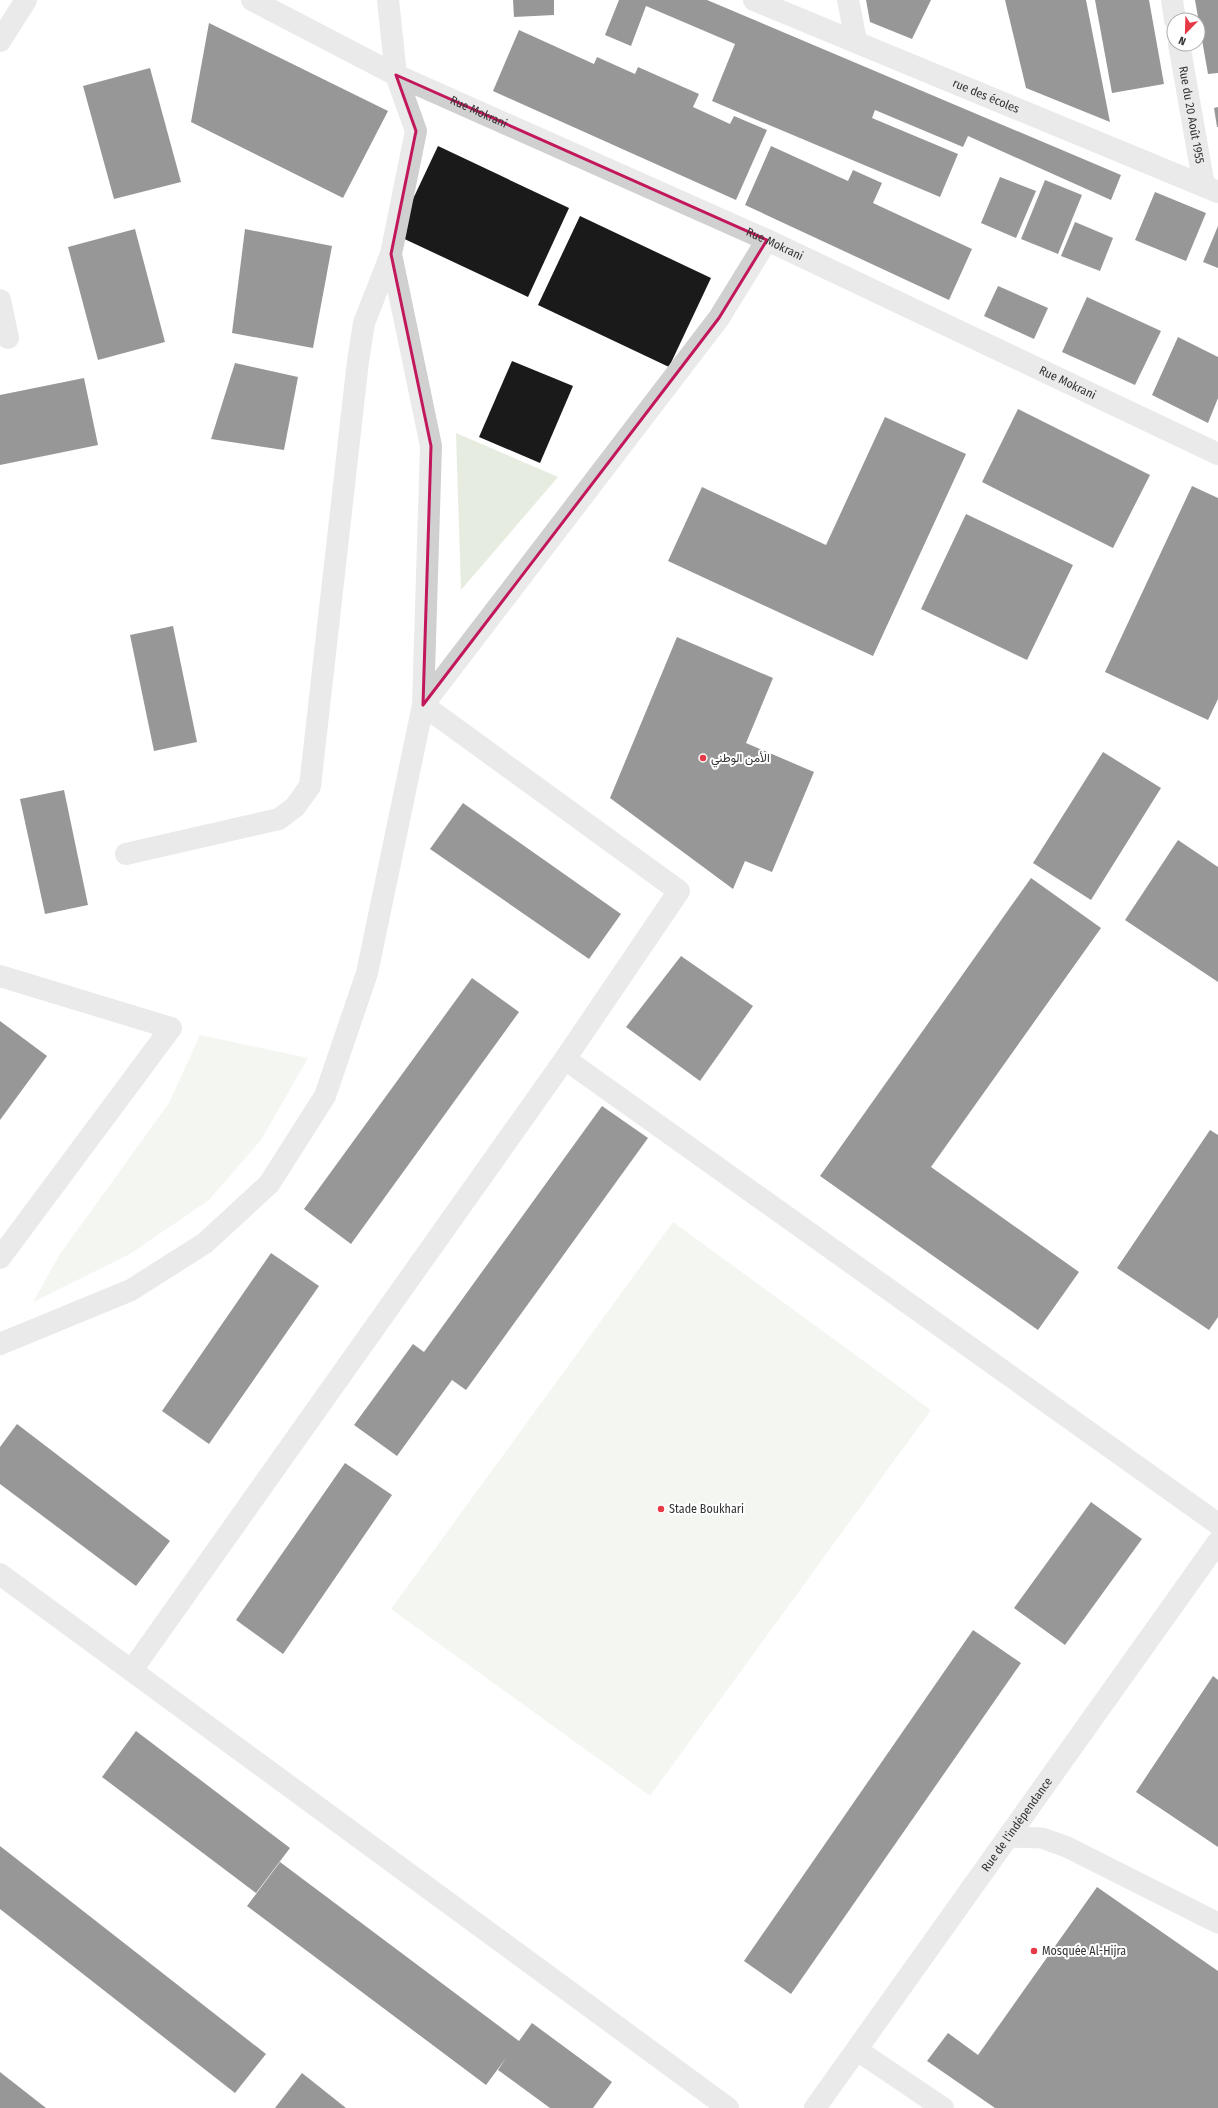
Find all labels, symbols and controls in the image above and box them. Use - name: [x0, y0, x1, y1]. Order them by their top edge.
- north arrow: [1166, 12, 1206, 52]
- text: N: [1177, 33, 1188, 48]
- street label: Rue du 20 Août 1955: [1176, 65, 1207, 165]
- street label: rue des écoles: [950, 76, 1021, 116]
- street label: Rue Mokrani: [448, 93, 510, 131]
- street label: Rue Mokrani: [744, 225, 805, 263]
- street label: Rue Mokrani: [1037, 363, 1098, 402]
- place label: الأمن الوطني: [711, 751, 770, 768]
- marker: الأمن الوطني: [698, 753, 708, 763]
- place label: Stade Boukhari: [669, 1502, 744, 1516]
- marker: Stade Boukhari: [656, 1504, 666, 1514]
- street label: Rue de l'indépendance: [979, 1775, 1055, 1874]
- place label: Mosquée Al-Hijra: [1042, 1944, 1126, 1958]
- marker: Mosquée Al-Hijra: [1029, 1946, 1039, 1956]

